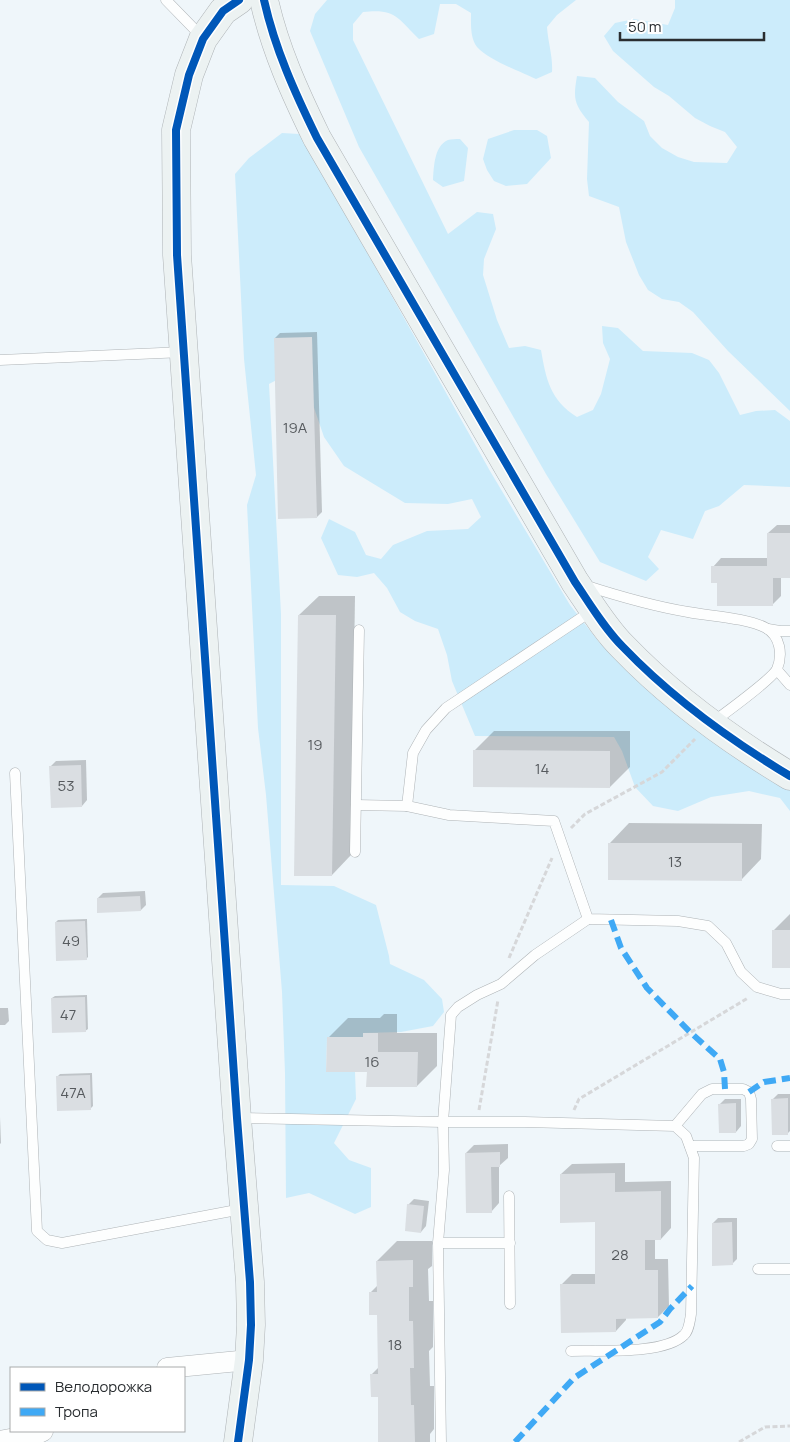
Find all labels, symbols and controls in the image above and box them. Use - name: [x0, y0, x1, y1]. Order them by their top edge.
- scale bar: [620, 10, 764, 42]
- text: 50 m: [628, 16, 662, 37]
- house number: 19А: [283, 417, 308, 438]
- house number: 19: [307, 734, 323, 755]
- house number: 14: [535, 758, 549, 779]
- house number: 53: [58, 775, 74, 796]
- house number: 13: [668, 851, 682, 872]
- house number: 49: [62, 930, 80, 951]
- house number: 47: [60, 1004, 76, 1025]
- house number: 16: [364, 1051, 380, 1072]
- house number: 47А: [60, 1082, 86, 1103]
- house number: 28: [611, 1244, 629, 1265]
- house number: 18: [388, 1334, 402, 1355]
- legend: [10, 1367, 185, 1432]
- text: Велодорожка: [55, 1376, 152, 1397]
- text: Тропа: [55, 1401, 98, 1422]

